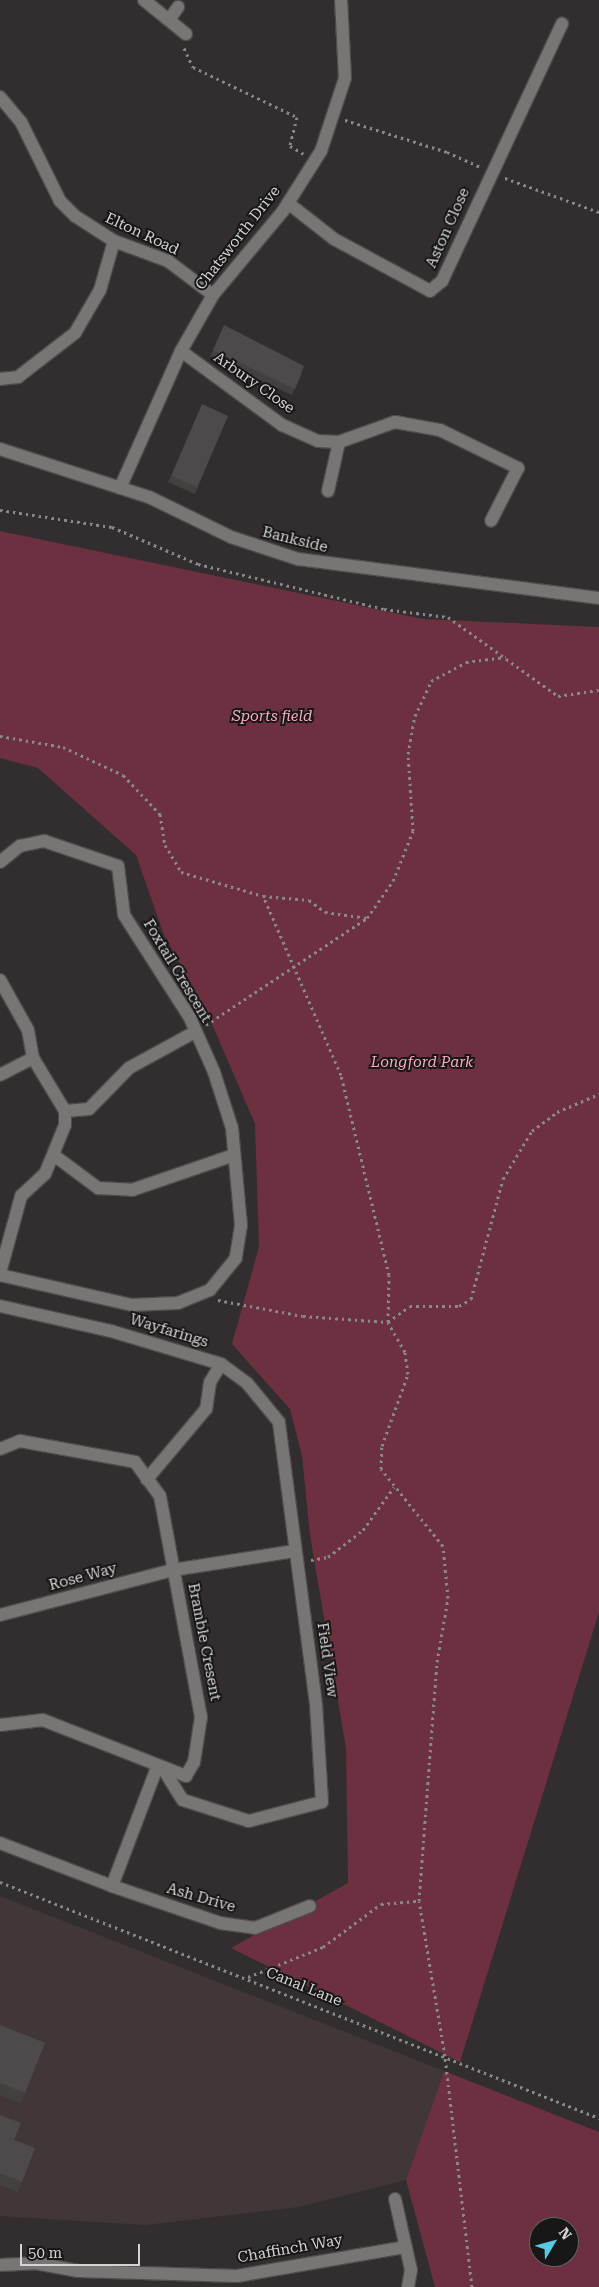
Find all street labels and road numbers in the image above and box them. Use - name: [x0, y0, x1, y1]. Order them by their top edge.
- street label: Chatsworth Drive: [192, 182, 284, 294]
- street label: Aston Close: [422, 185, 474, 271]
- street label: Elton Road: [102, 209, 182, 259]
- street label: Arbury Close: [210, 348, 298, 418]
- street label: Bankside: [260, 523, 330, 557]
- street label: Foxtail Crescent: [139, 916, 215, 1026]
- street label: Wayfarings: [128, 1311, 210, 1351]
- street label: Rose Way: [47, 1559, 119, 1595]
- street label: Bramble Cresent: [184, 1582, 224, 1702]
- street label: Field View: [313, 1621, 341, 1699]
- street label: Ash Drive: [165, 1880, 237, 1916]
- street label: Canal Lane: [263, 1964, 345, 2010]
- street label: Chaffinch Way: [236, 2231, 344, 2267]

